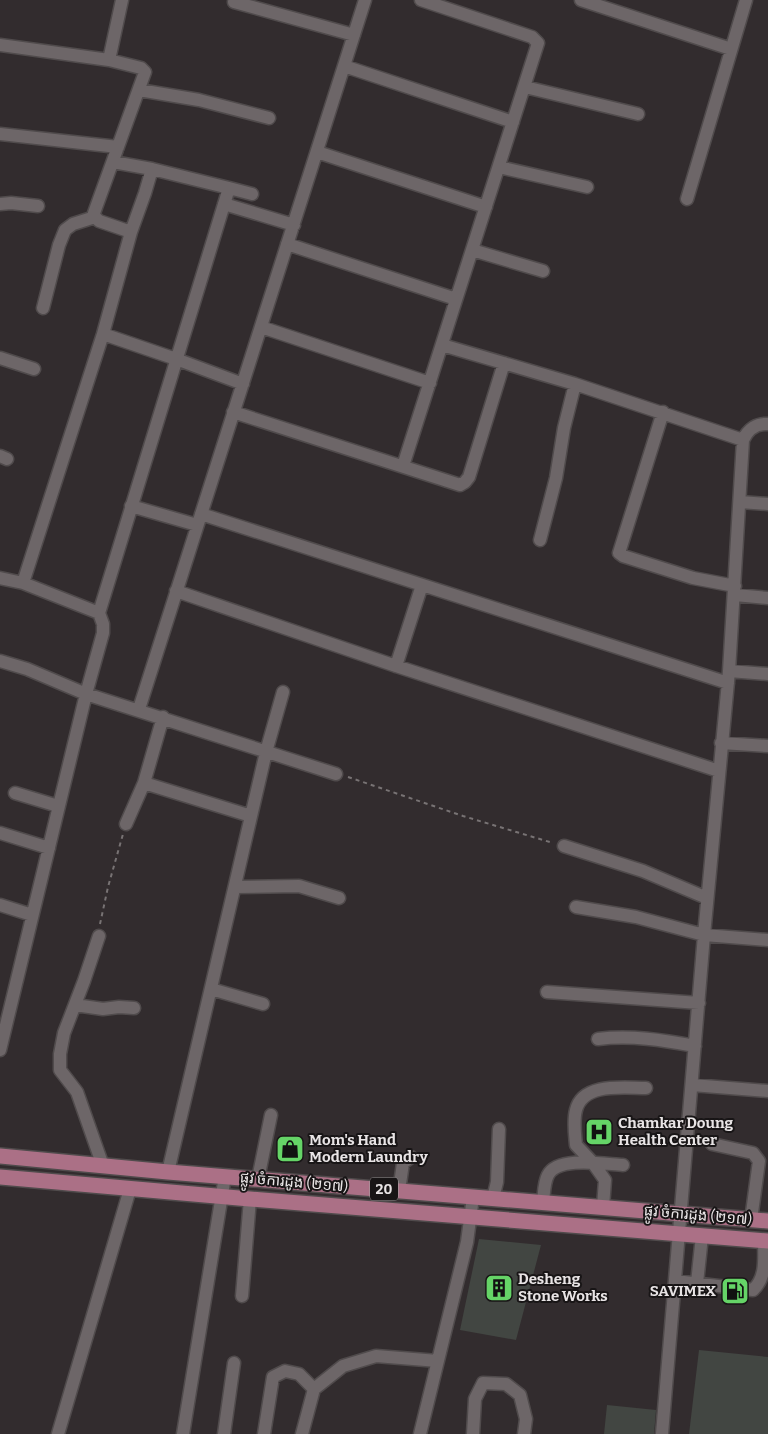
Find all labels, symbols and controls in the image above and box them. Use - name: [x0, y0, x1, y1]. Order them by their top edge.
- place label: Chamkar Doung Health Center: [618, 1114, 734, 1149]
- hospital icon: Chamkar Doung Health Center: [584, 1117, 614, 1147]
- place label: Mom's Hand Modern Laundry: [309, 1131, 428, 1166]
- shop icon: Mom's Hand Modern Laundry: [275, 1134, 305, 1164]
- street label: ផ្លូវ ចំការដូង (២១៧): [239, 1168, 349, 1200]
- road number: 20: [370, 1178, 398, 1200]
- street label: ផ្លូវ ចំការដូង (២១៧): [643, 1201, 753, 1233]
- place label: Desheng Stone Works: [518, 1270, 608, 1305]
- building icon: Desheng Stone Works: [484, 1273, 514, 1303]
- fuel station icon: SAVIMEX: [720, 1276, 750, 1306]
- place label: SAVIMEX: [650, 1282, 716, 1300]

